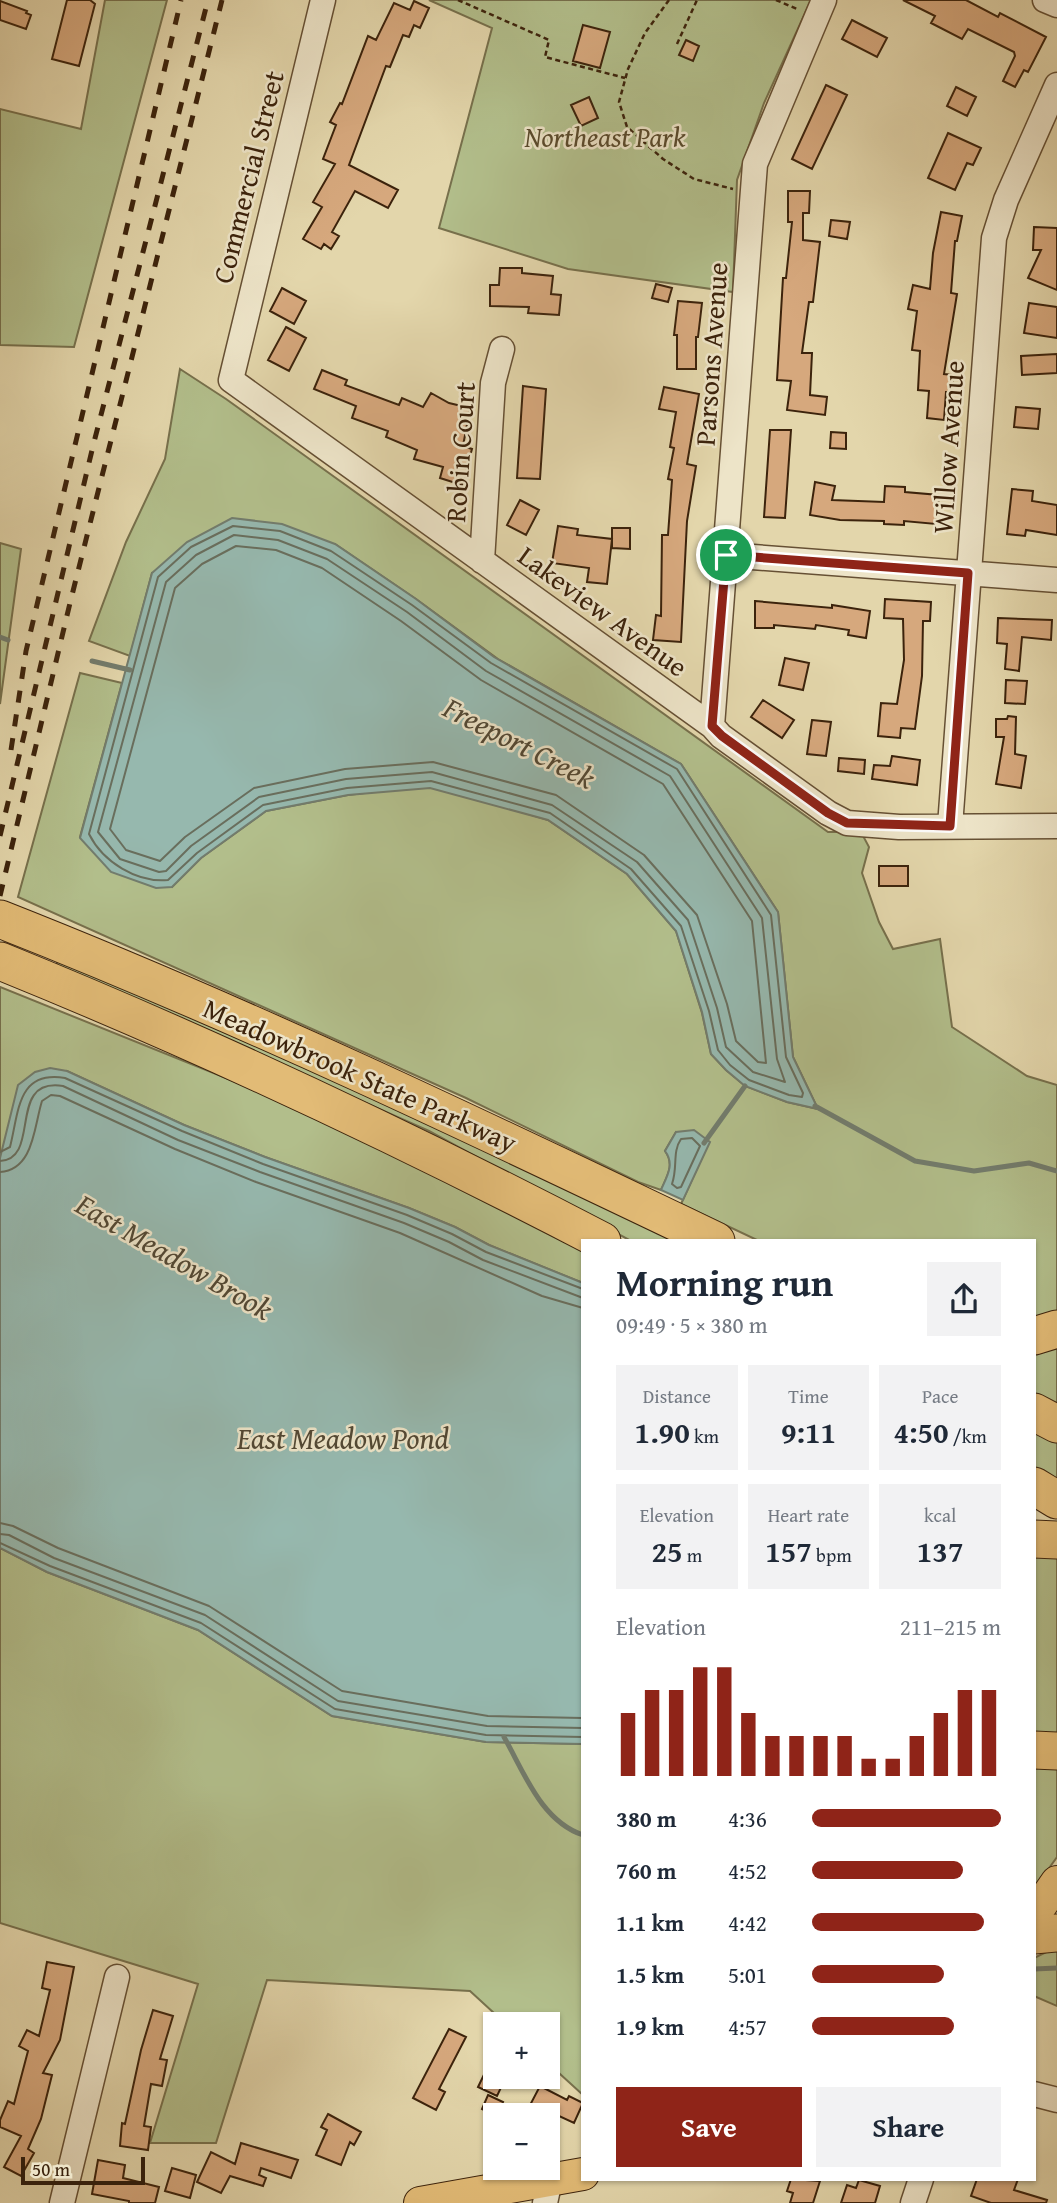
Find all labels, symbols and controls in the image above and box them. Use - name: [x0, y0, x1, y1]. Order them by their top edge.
- street label: Commercial Street: [201, 66, 294, 288]
- park label: Northeast Park: [524, 116, 686, 157]
- street label: Parsons Avenue: [684, 261, 737, 447]
- street label: Willow Avenue: [921, 359, 974, 535]
- street label: Robin Court: [434, 380, 485, 524]
- pin: [696, 525, 756, 585]
- street label: Lakeview Avenue: [510, 535, 697, 686]
- icon: arrive: [707, 536, 745, 574]
- water label: Freeport Creek: [435, 685, 603, 799]
- street label: Meadowbrook State Parkway: [197, 987, 524, 1162]
- water label: East Meadow Brook: [67, 1181, 281, 1330]
- text: Morning run: [616, 1254, 833, 1310]
- button: share: [927, 1262, 1001, 1336]
- text: 09:49 · 5 × 380 m: [616, 1308, 768, 1341]
- text: Distance: [643, 1382, 711, 1410]
- text: Time: [788, 1382, 829, 1410]
- text: Pace: [922, 1382, 958, 1410]
- text: 1.90: [635, 1410, 690, 1454]
- text: 9:11: [781, 1410, 836, 1454]
- text: 4:50: [893, 1410, 949, 1454]
- water label: East Meadow Pond: [236, 1416, 449, 1460]
- text: km: [690, 1422, 719, 1450]
- text: /km: [949, 1422, 987, 1450]
- text: Elevation: [640, 1501, 714, 1529]
- text: Heart rate: [768, 1501, 849, 1529]
- text: kcal: [924, 1501, 956, 1529]
- text: 25: [651, 1529, 683, 1573]
- text: 157: [765, 1529, 812, 1573]
- text: 137: [917, 1529, 963, 1573]
- text: m: [683, 1541, 702, 1569]
- text: bpm: [812, 1541, 852, 1569]
- text: Elevation: [616, 1610, 706, 1643]
- text: 211–215 m: [900, 1610, 1001, 1643]
- text: 380 m: [616, 1802, 677, 1835]
- text: 4:36: [728, 1802, 767, 1835]
- text: 760 m: [616, 1854, 677, 1887]
- text: 4:52: [728, 1854, 767, 1887]
- text: 1.1 km: [616, 1906, 684, 1939]
- text: 4:42: [728, 1906, 767, 1939]
- text: 1.5 km: [616, 1958, 684, 1991]
- text: 5:01: [728, 1958, 767, 1991]
- text: 1.9 km: [616, 2010, 684, 2043]
- text: 4:57: [728, 2010, 767, 2043]
- map controls: [483, 2012, 560, 2180]
- button: +: [483, 2012, 560, 2089]
- button: Save: [616, 2087, 802, 2167]
- button: Share: [816, 2087, 1001, 2167]
- button: −: [483, 2103, 560, 2180]
- scale bar: [21, 2154, 145, 2186]
- text: 50 m: [32, 2155, 70, 2183]

